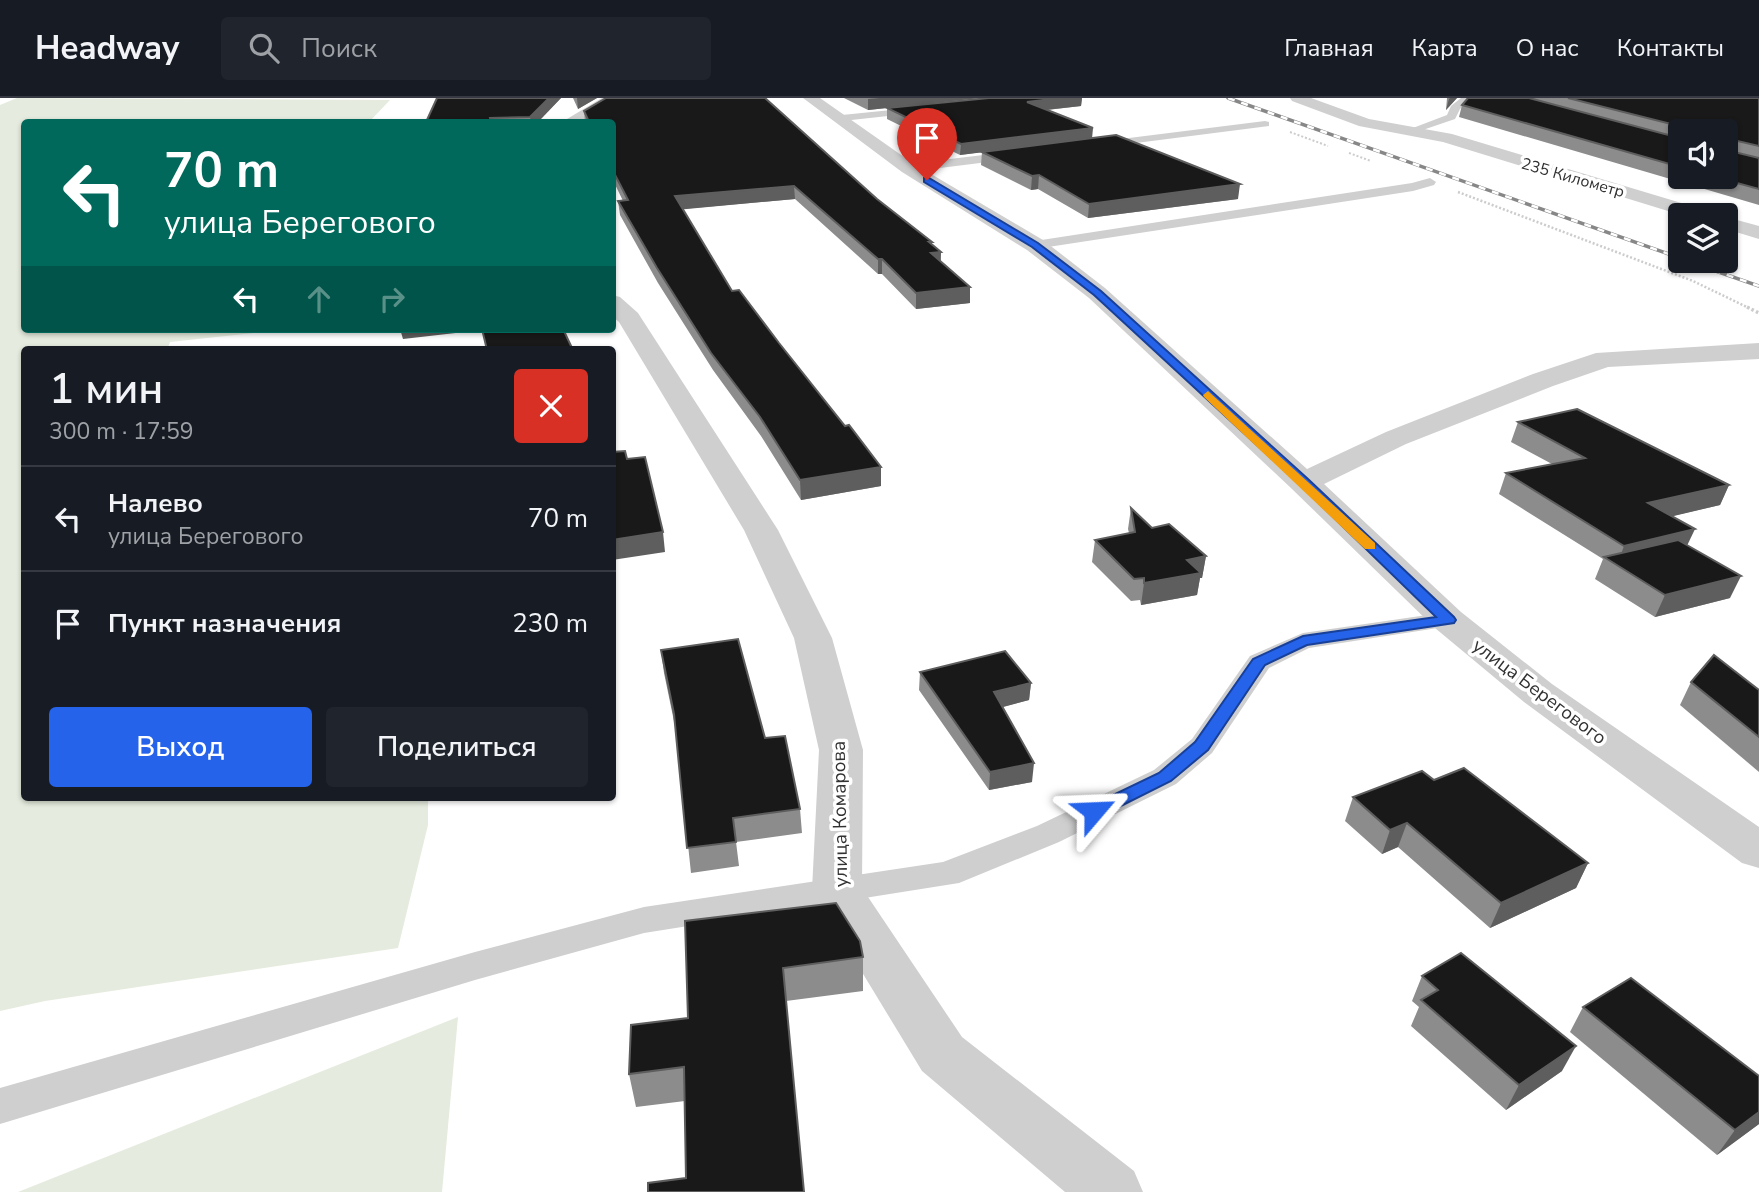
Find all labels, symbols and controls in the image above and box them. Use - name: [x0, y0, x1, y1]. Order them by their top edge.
- search box: [221, 17, 711, 80]
- text: Headway: [35, 26, 179, 71]
- icon: search: [245, 29, 283, 67]
- text: Поиск: [301, 31, 377, 66]
- text: Главная: [1284, 32, 1374, 64]
- text: Карта: [1412, 32, 1478, 64]
- text: О нас: [1516, 32, 1579, 64]
- text: Контакты: [1617, 32, 1724, 64]
- pin: [897, 108, 957, 180]
- icon: arrive: [908, 119, 946, 157]
- map controls: [1668, 119, 1738, 273]
- button: sound: [1668, 119, 1738, 189]
- text: 70 m: [164, 137, 279, 204]
- icon: left: [49, 147, 140, 238]
- street label: 235 Километр: [1518, 153, 1627, 203]
- text: улица Берегового: [164, 201, 436, 244]
- button: layers: [1668, 203, 1738, 273]
- icon: left: [227, 280, 265, 318]
- icon: ahead: [300, 280, 338, 318]
- icon: right: [373, 280, 411, 318]
- text: 1 мин: [49, 361, 163, 418]
- button: close: [514, 369, 588, 443]
- text: 300 m · 17:59: [49, 416, 194, 447]
- text: Налево: [108, 486, 203, 521]
- icon: left: [49, 500, 87, 538]
- text: 70 m: [528, 501, 588, 536]
- text: улица Берегового: [108, 521, 303, 552]
- icon: arrive: [49, 605, 87, 643]
- text: Пункт назначения: [108, 606, 341, 641]
- text: 230 m: [512, 606, 588, 641]
- street label: улица Берегового: [1467, 633, 1612, 751]
- button: Выход: [49, 707, 312, 787]
- button: Поделиться: [326, 707, 588, 787]
- street label: улица Комарова: [826, 741, 854, 887]
- position arrow: [1057, 774, 1131, 848]

